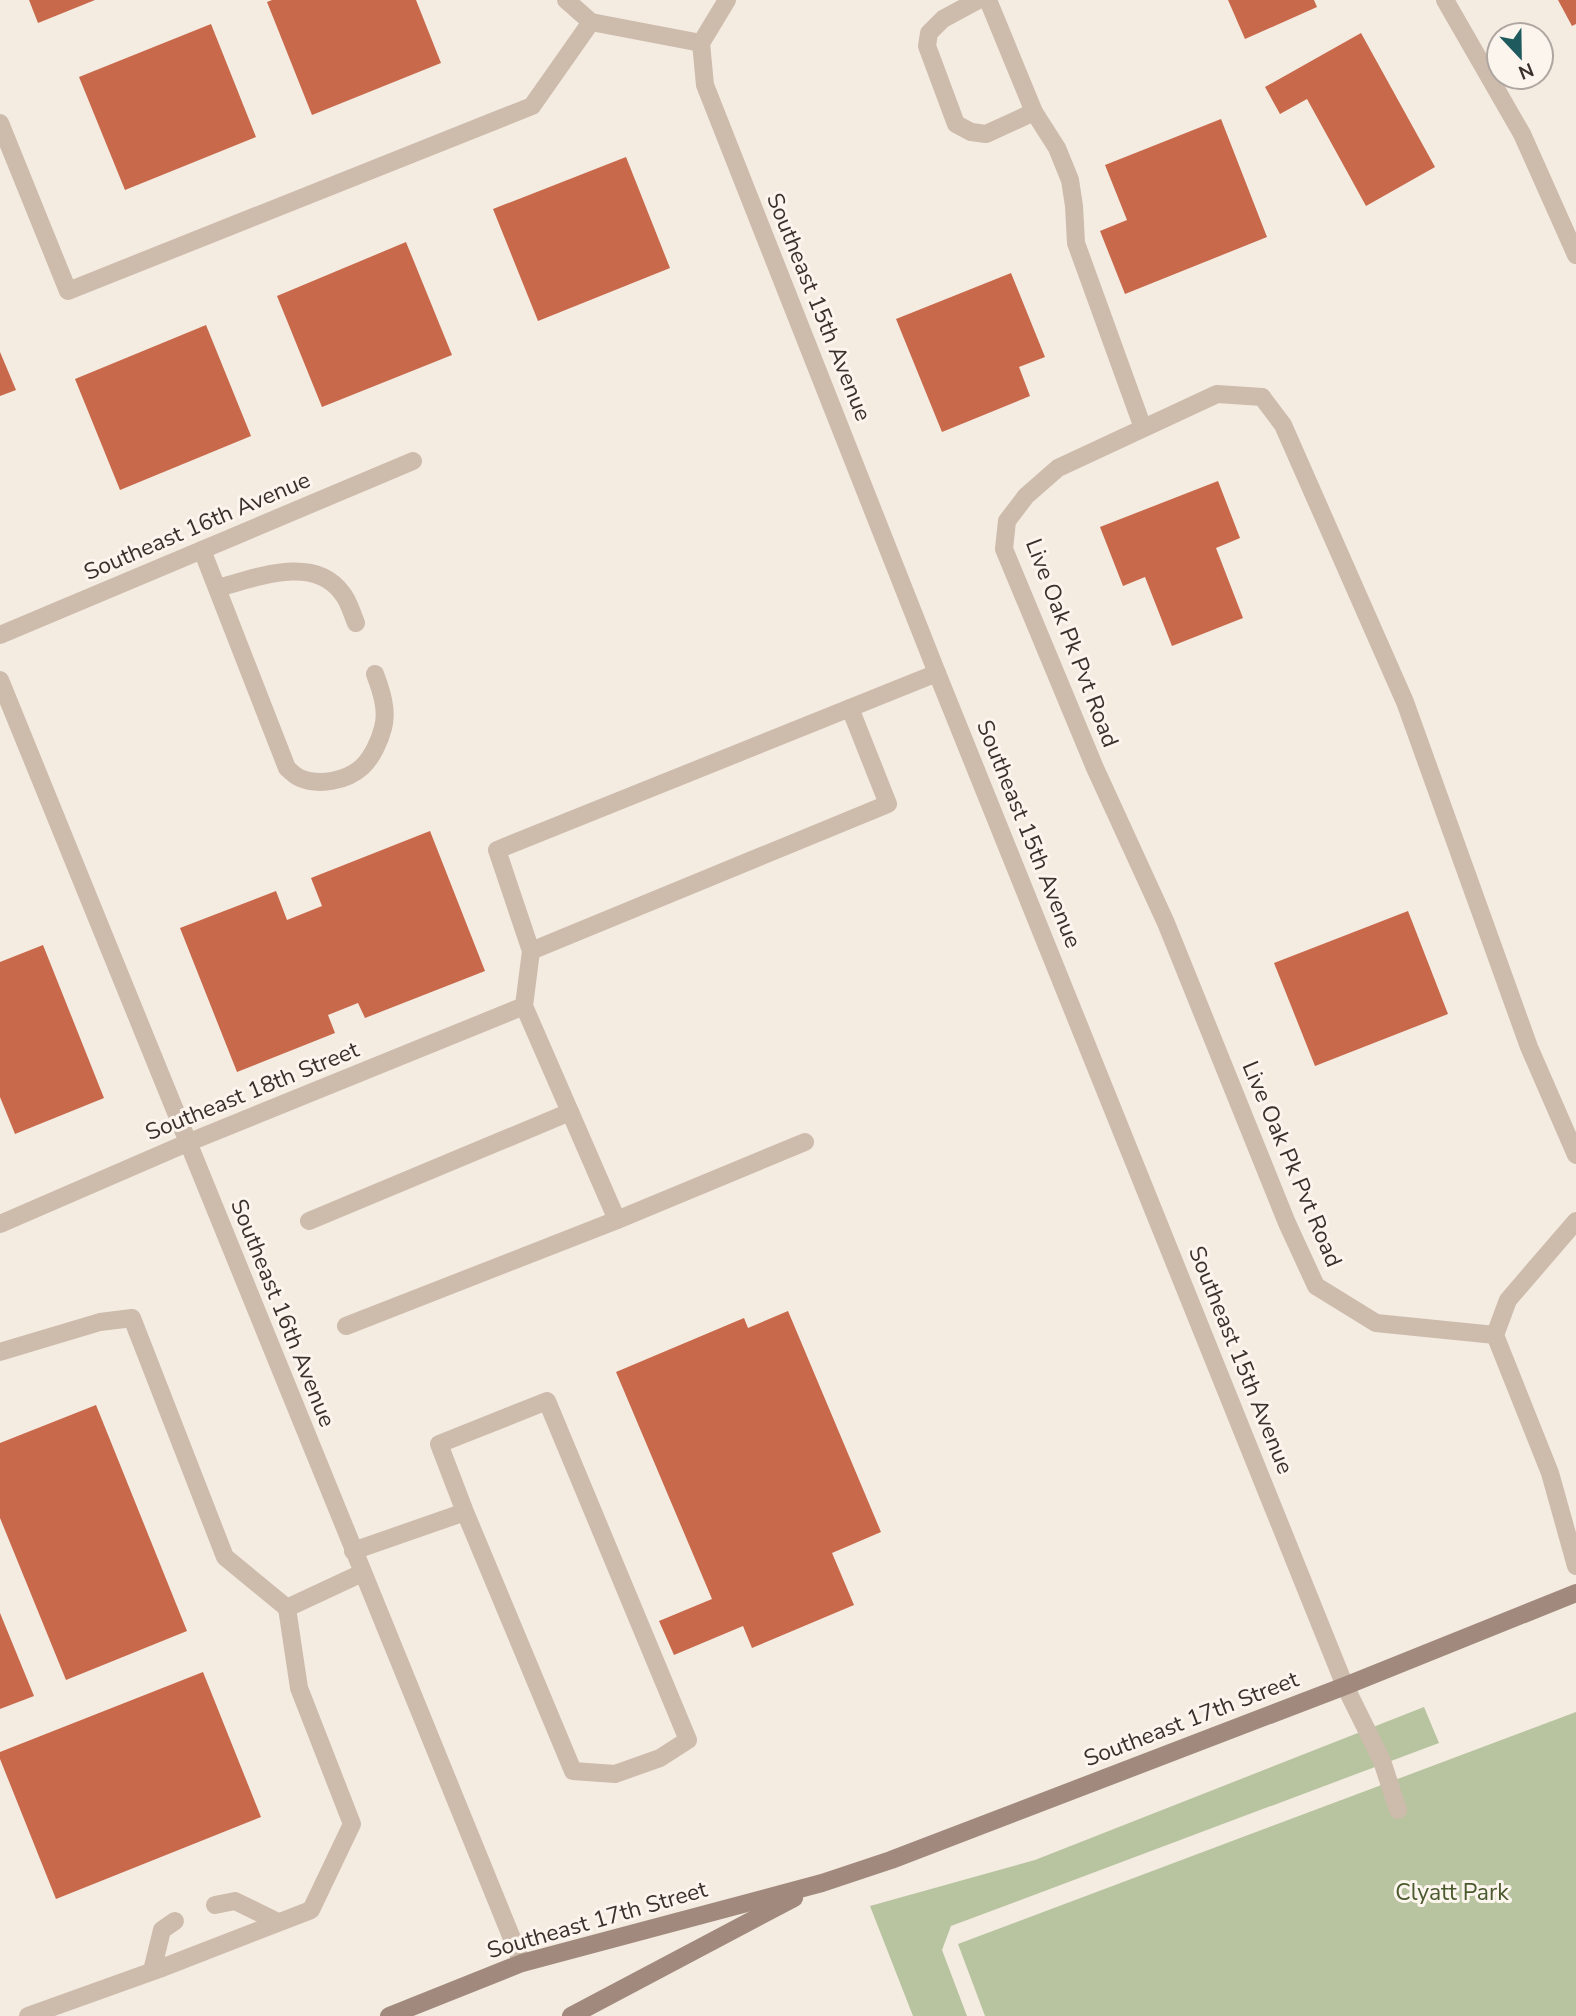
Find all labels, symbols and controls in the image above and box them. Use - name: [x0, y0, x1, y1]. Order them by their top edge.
- north arrow: [1485, 21, 1555, 91]
- text: N: [1515, 56, 1537, 86]
- street label: Southeast 15th Avenue: [759, 188, 879, 426]
- street label: Southeast 16th Avenue: [79, 464, 315, 588]
- street label: Live Oak Pk Pvt Road: [1018, 534, 1126, 752]
- street label: Southeast 15th Avenue: [969, 715, 1089, 953]
- street label: Southeast 18th Street: [141, 1034, 364, 1148]
- street label: Live Oak Pk Pvt Road: [1235, 1056, 1349, 1272]
- street label: Southeast 16th Avenue: [223, 1194, 343, 1432]
- street label: Southeast 15th Avenue: [1181, 1241, 1301, 1479]
- street label: Southeast 17th Street: [1079, 1663, 1304, 1774]
- street label: Southeast 17th Street: [483, 1873, 712, 1966]
- park label: Clyatt Park: [1395, 1877, 1509, 1908]

